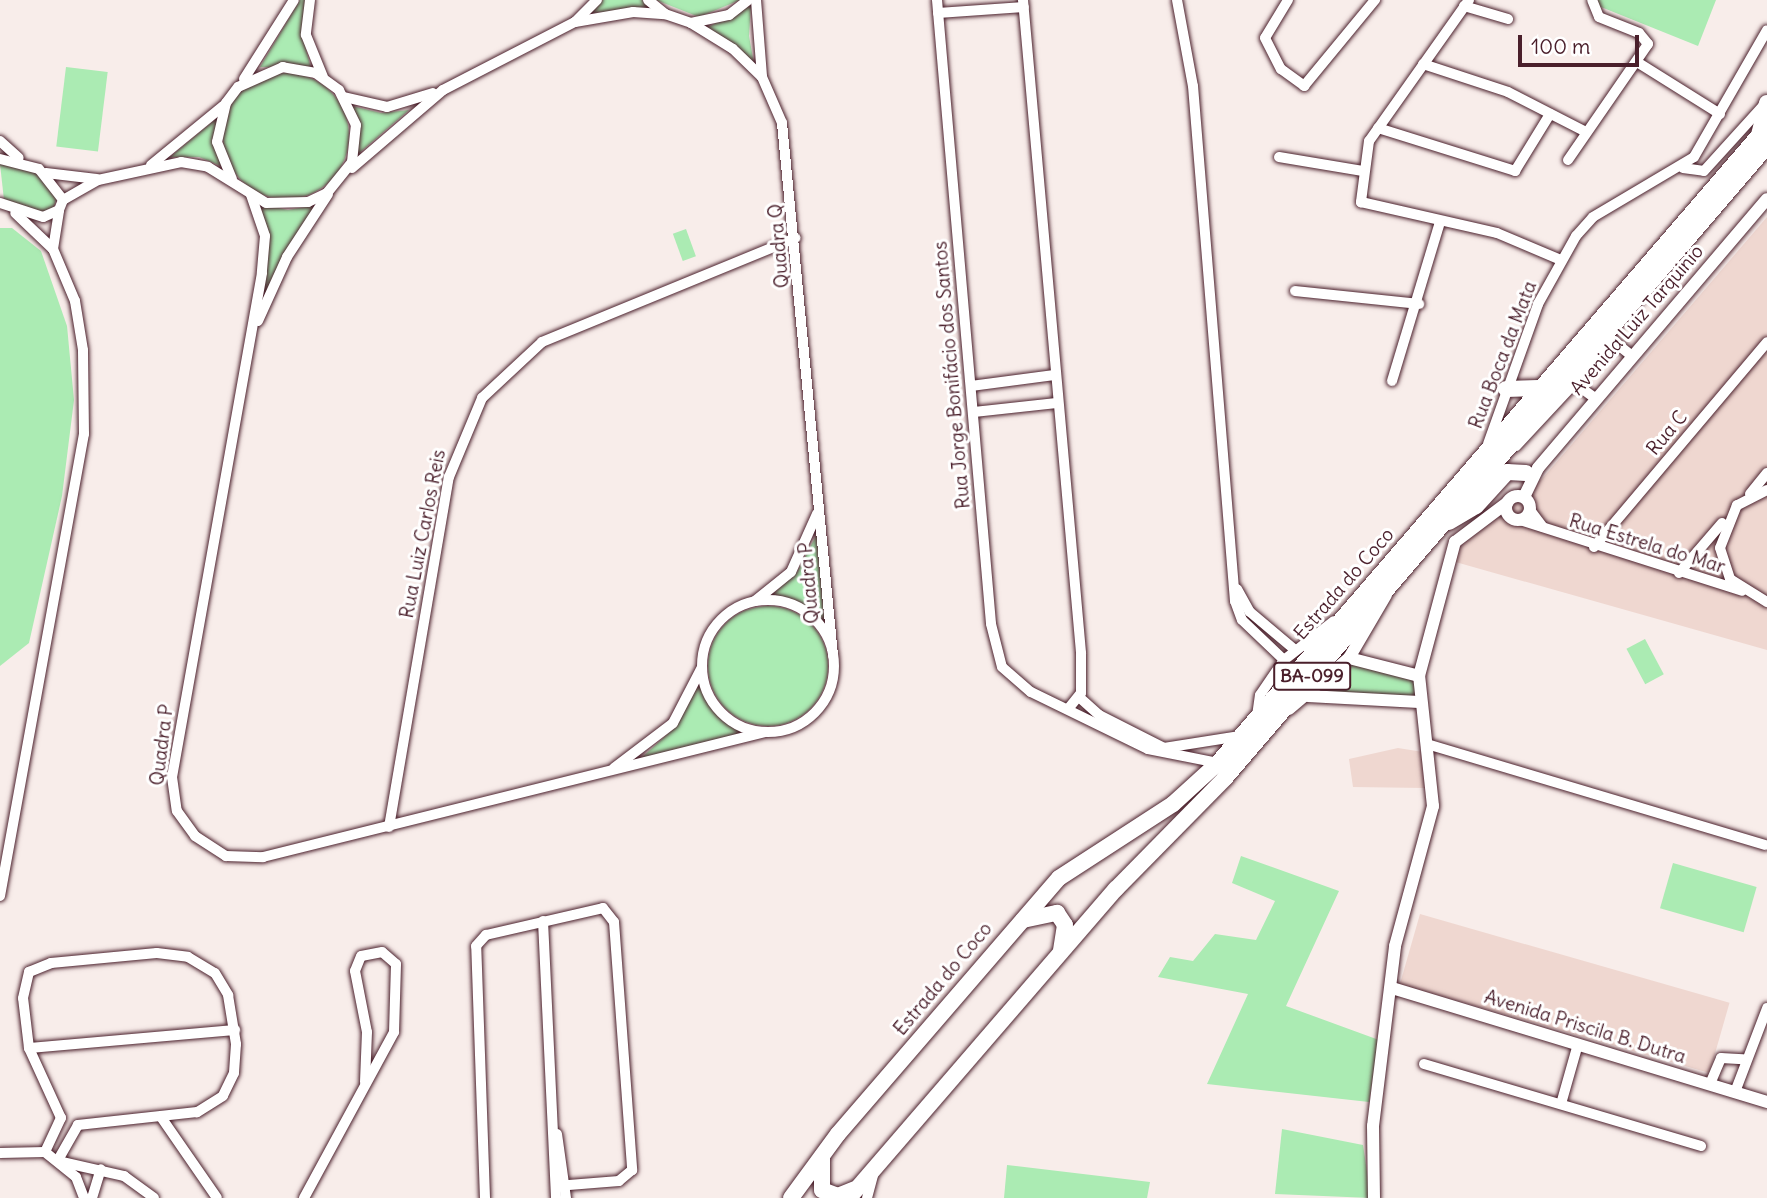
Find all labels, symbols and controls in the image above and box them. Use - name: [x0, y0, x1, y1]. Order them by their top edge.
- scale bar: [1522, 21, 1643, 65]
- text: 100 m: [1531, 33, 1590, 60]
- street label: Quadra Q: [764, 203, 794, 289]
- street label: Rua Jorge Bonifácio dos Santos: [929, 240, 975, 510]
- street label: Avenida Luiz Tarquinio: [1566, 240, 1708, 400]
- street label: Rua Boca da Mata: [1464, 278, 1542, 432]
- street label: Rua C: [1642, 406, 1692, 460]
- street label: Rua Luiz Carlos Reis: [395, 448, 451, 620]
- street label: Rua Estrela do Mar: [1566, 509, 1728, 579]
- street label: Estrada do Coco: [1289, 523, 1399, 645]
- street label: Quadra P: [794, 541, 824, 625]
- road number: BA-099: [1272, 662, 1352, 690]
- street label: Quadra P: [146, 703, 178, 787]
- street label: Estrada do Coco: [889, 918, 997, 1040]
- street label: Avenida Priscila B. Dutra: [1482, 986, 1688, 1068]

